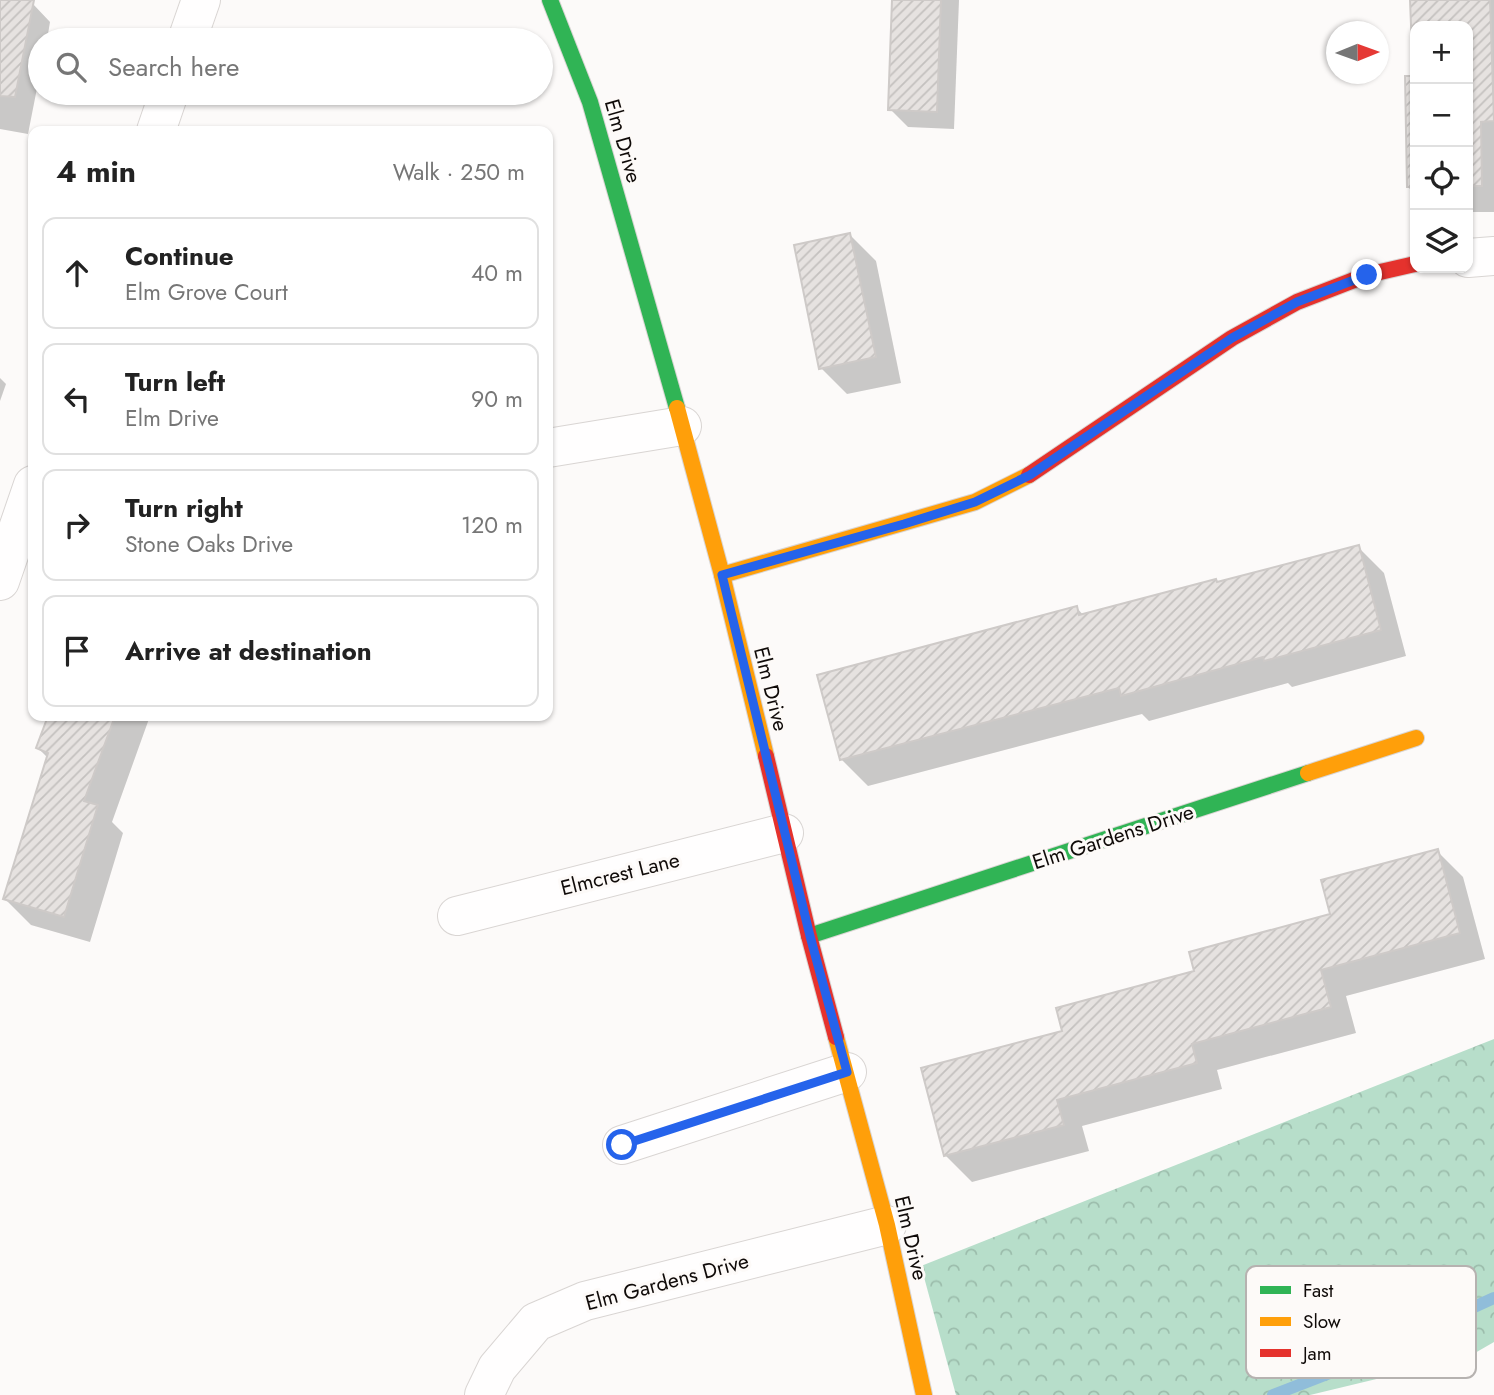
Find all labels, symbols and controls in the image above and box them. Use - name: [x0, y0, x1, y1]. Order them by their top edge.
- north arrow: [1326, 21, 1389, 84]
- map controls: [1410, 21, 1473, 273]
- button: +: [1410, 21, 1473, 84]
- search box: [28, 28, 553, 105]
- icon: search: [52, 48, 90, 86]
- text: Search here: [108, 48, 240, 86]
- button: −: [1410, 84, 1473, 147]
- street label: Elm Drive: [597, 96, 649, 187]
- button: locate: [1410, 147, 1473, 210]
- text: 4 min: [56, 150, 136, 193]
- text: Walk · 250 m: [393, 155, 525, 189]
- button: layers: [1410, 210, 1473, 273]
- text: Continue: [125, 237, 234, 275]
- icon: ahead: [58, 254, 96, 292]
- text: 40 m: [471, 256, 523, 290]
- route end: [1351, 259, 1382, 290]
- text: Elm Grove Court: [125, 275, 288, 309]
- text: Turn left: [125, 363, 225, 401]
- icon: left: [58, 380, 96, 418]
- text: 90 m: [471, 382, 523, 416]
- text: Elm Drive: [125, 401, 219, 435]
- text: Turn right: [125, 489, 243, 527]
- icon: right: [58, 506, 96, 544]
- text: 120 m: [461, 508, 523, 542]
- text: Stone Oaks Drive: [125, 527, 293, 561]
- icon: arrive: [58, 632, 96, 670]
- text: Arrive at destination: [125, 632, 372, 670]
- street label: Elm Drive: [746, 644, 796, 734]
- street label: Elm Gardens Drive: [1029, 797, 1198, 877]
- street label: Elmcrest Lane: [557, 845, 683, 903]
- route start: [606, 1129, 637, 1160]
- street label: Elm Drive: [887, 1193, 935, 1283]
- street label: Elm Gardens Drive: [582, 1246, 752, 1318]
- legend: [1246, 1266, 1476, 1378]
- text: Fast: [1303, 1277, 1334, 1304]
- text: Slow: [1303, 1308, 1341, 1335]
- text: Jam: [1300, 1340, 1332, 1367]

